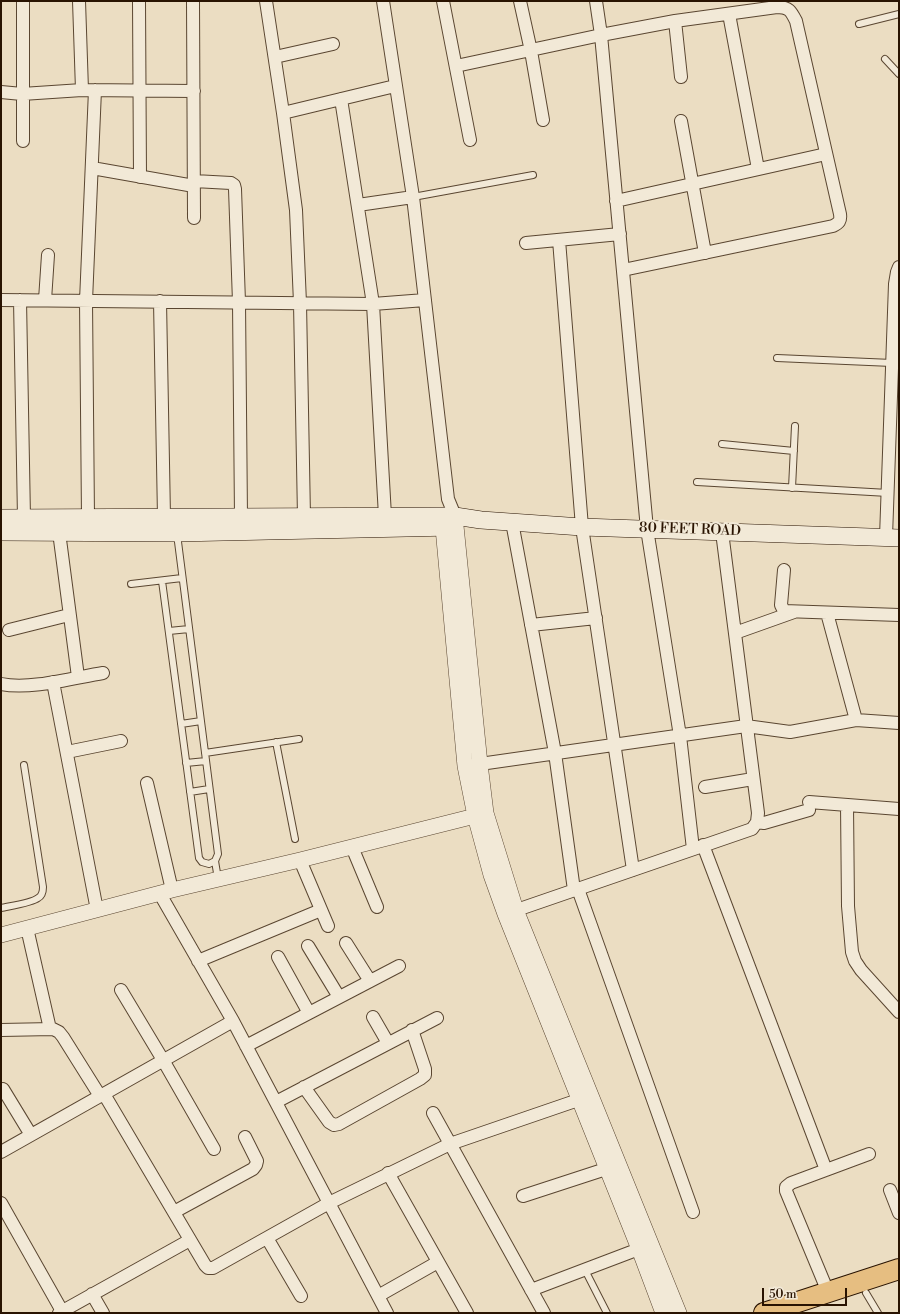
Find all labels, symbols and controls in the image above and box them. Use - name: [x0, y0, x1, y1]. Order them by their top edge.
- street label: 80 FEET ROAD: [639, 520, 741, 540]
- scale bar: [764, 1280, 849, 1306]
- text: 50 m: [769, 1287, 797, 1302]

